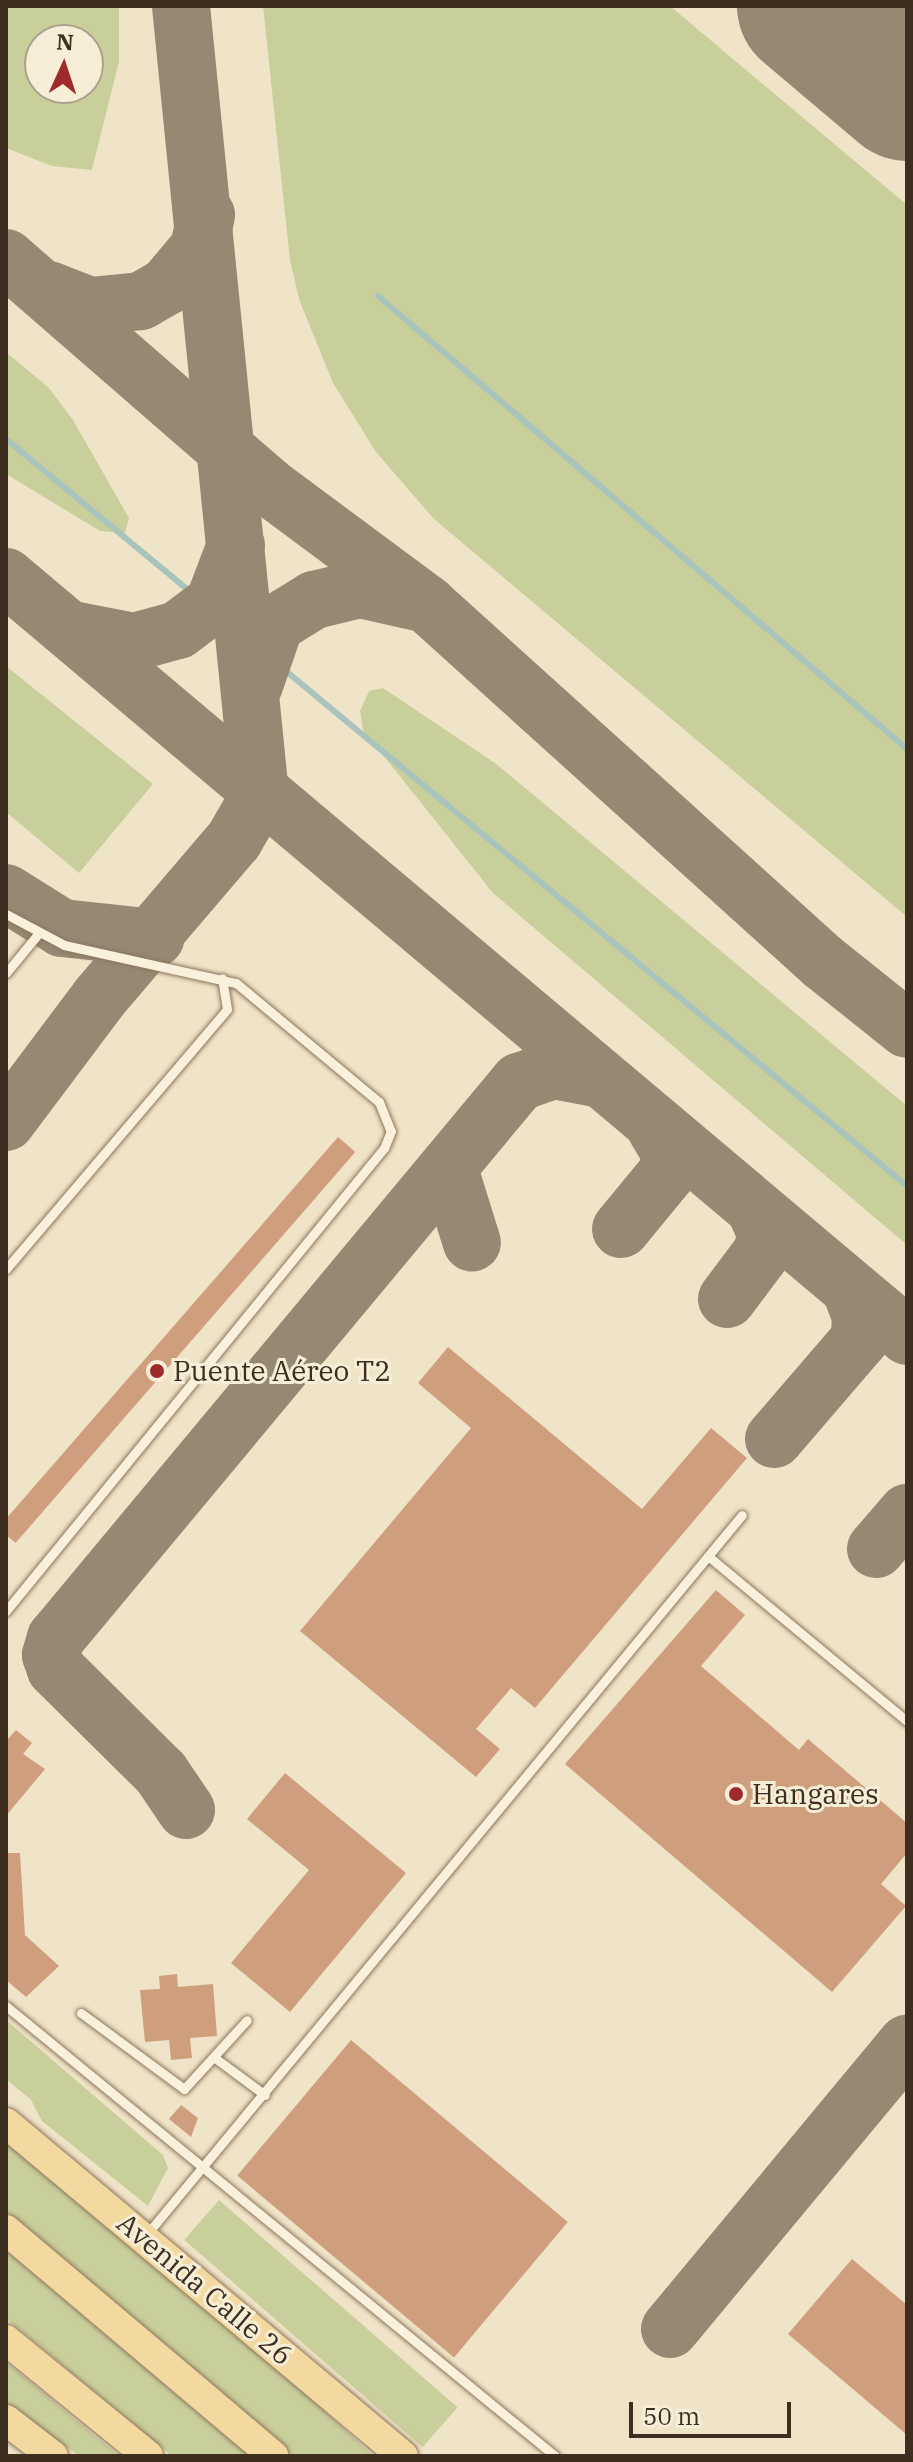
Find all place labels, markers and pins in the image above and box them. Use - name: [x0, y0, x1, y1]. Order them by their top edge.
- place label: Puente Aéreo T2: [173, 1354, 391, 1388]
- marker: Puente Aéreo T2: [148, 1362, 166, 1380]
- place label: Hangares: [752, 1777, 879, 1811]
- marker: Hangares: [727, 1785, 745, 1803]

